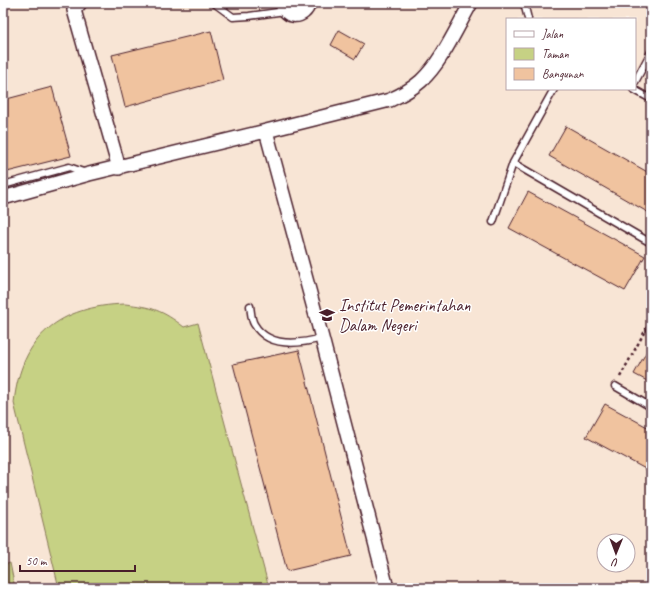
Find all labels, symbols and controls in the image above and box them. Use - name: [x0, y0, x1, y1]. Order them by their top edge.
- legend: [506, 18, 636, 90]
- text: Jalan: [541, 26, 564, 42]
- text: Taman: [542, 46, 569, 62]
- text: Bangunan: [542, 66, 584, 82]
- place label: Institut Pemerintahan Dalam Negeri: [339, 295, 471, 336]
- school or university icon: Institut Pemerintahan Dalam Negeri: [318, 306, 336, 324]
- north arrow: [596, 533, 636, 573]
- scale bar: [20, 547, 135, 573]
- text: 50 m: [26, 553, 48, 569]
- text: U: [610, 556, 619, 570]

